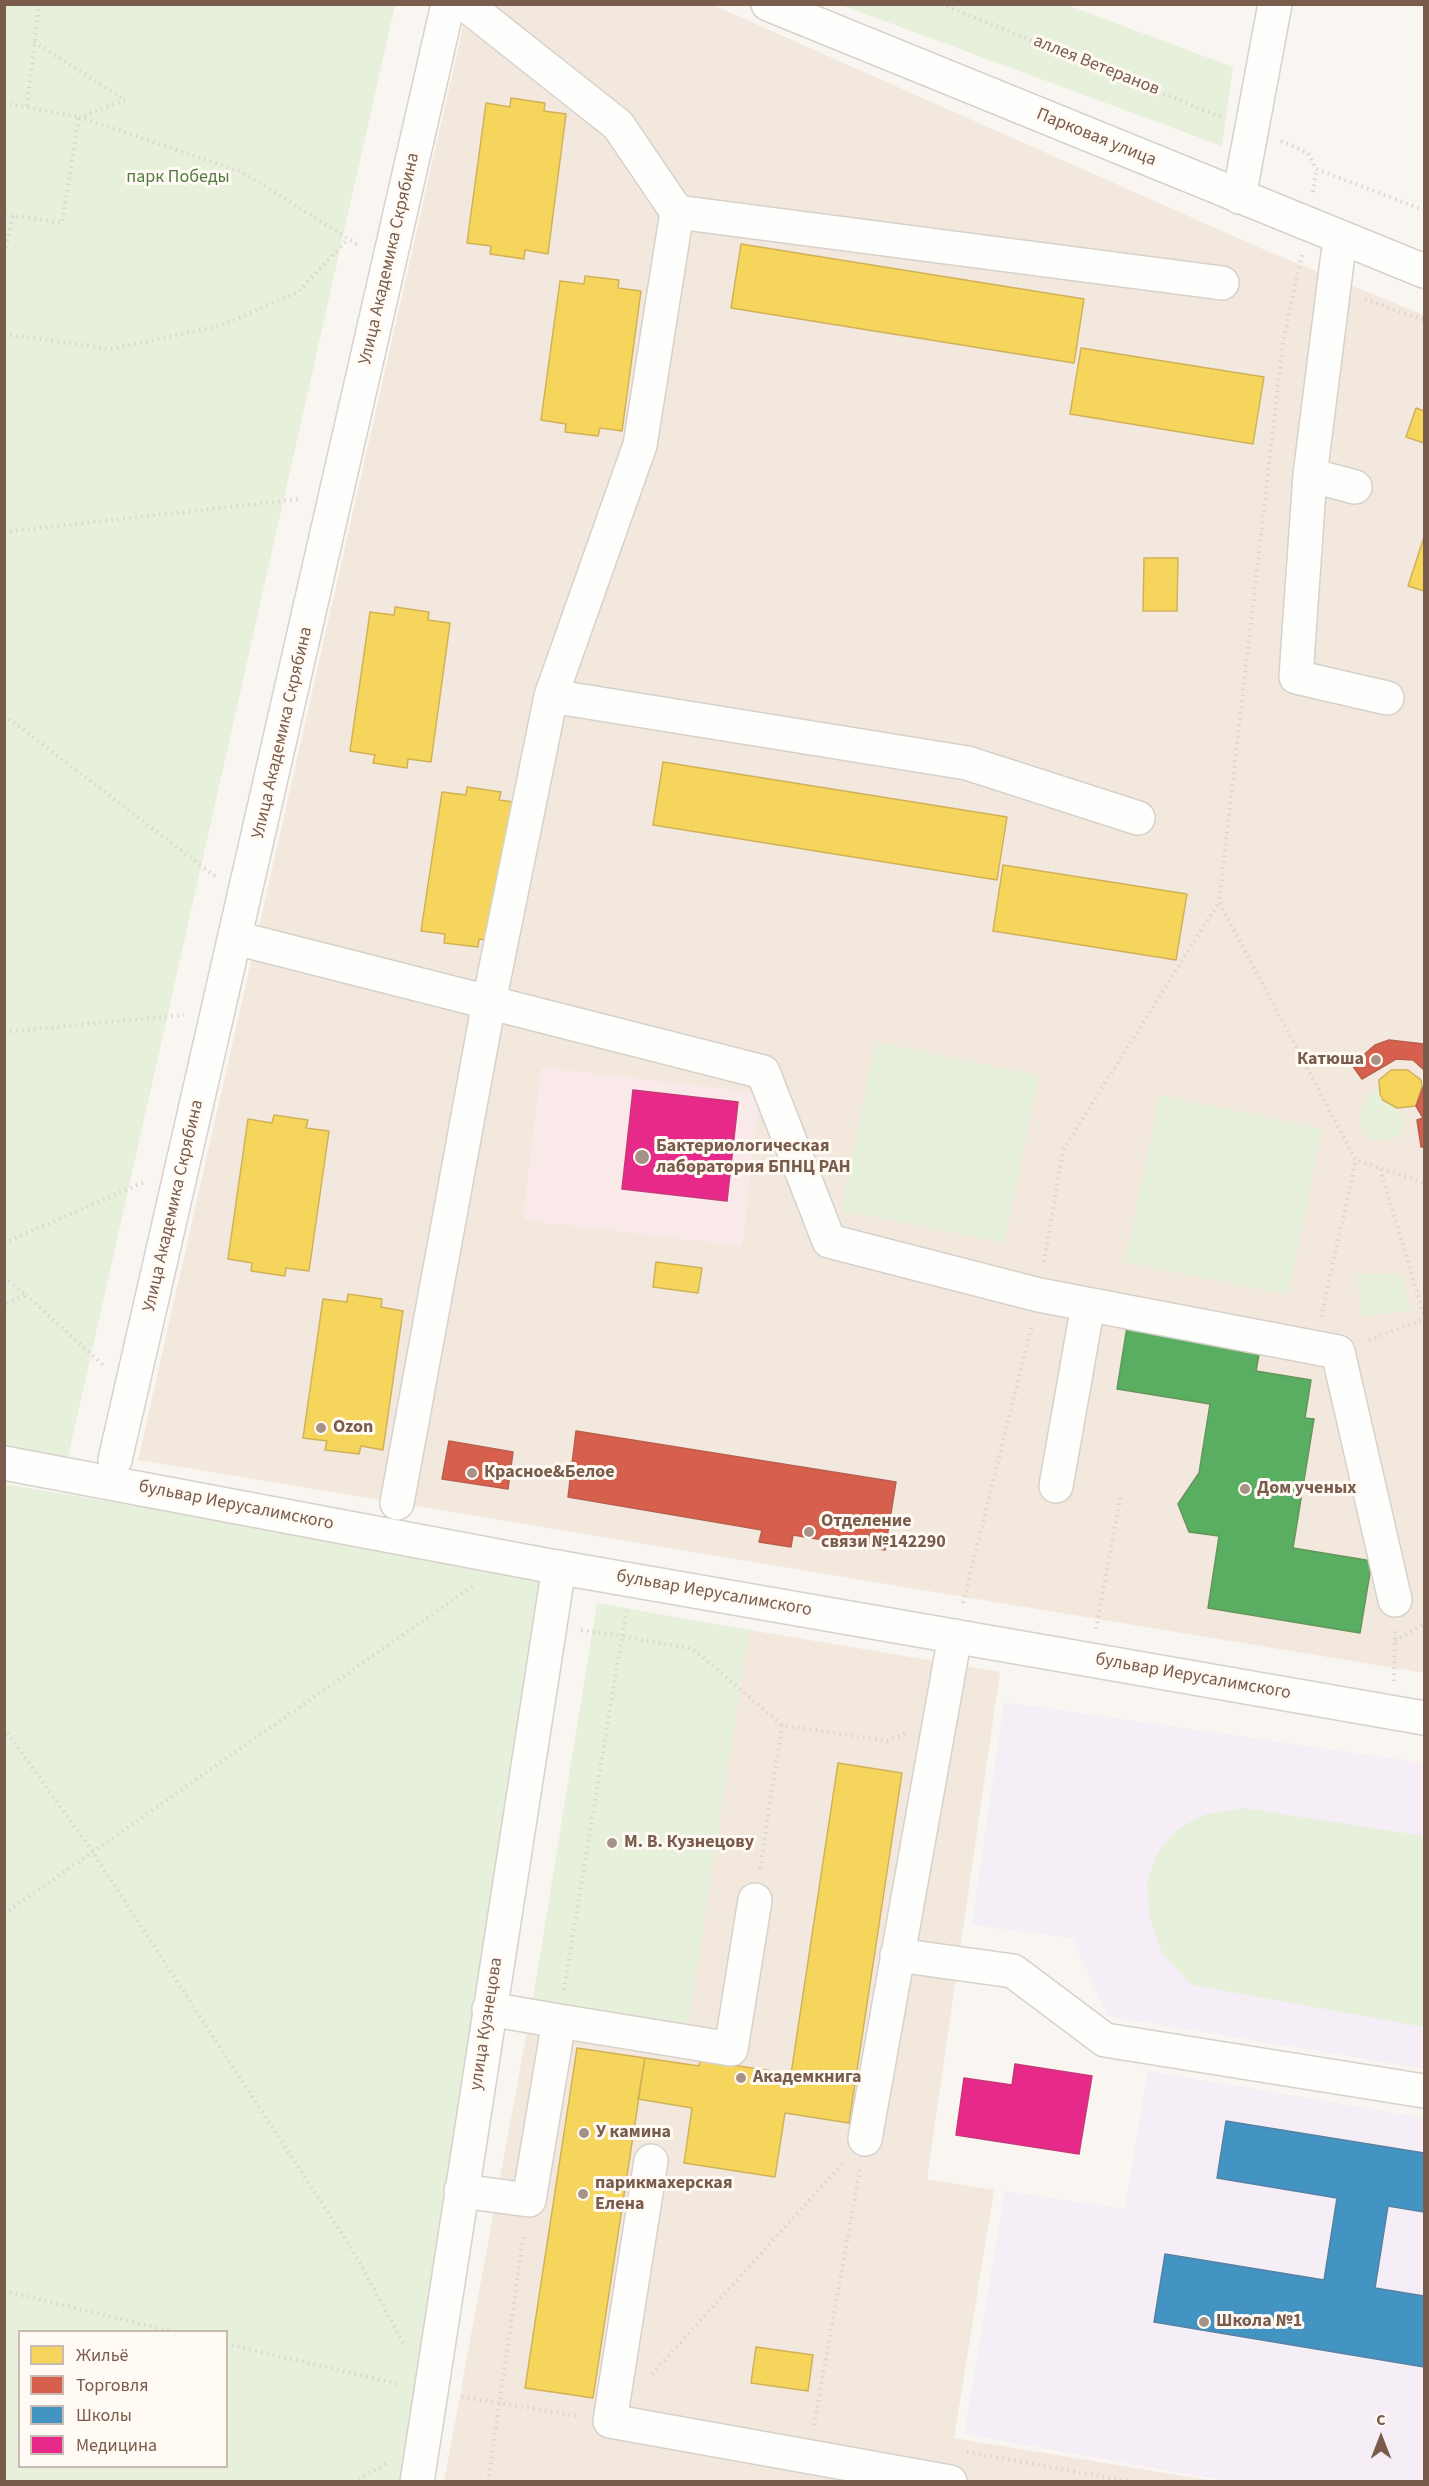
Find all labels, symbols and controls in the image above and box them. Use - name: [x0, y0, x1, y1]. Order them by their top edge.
- street label: аллея Ветеранов: [1030, 31, 1162, 101]
- street label: Парковая улица: [1033, 104, 1159, 172]
- street label: Улица Академика Скрябина: [355, 151, 425, 367]
- park label: парк Победы: [126, 167, 230, 189]
- street label: Улица Академика Скрябина: [248, 625, 318, 841]
- place label: Катюша: [1297, 1049, 1364, 1071]
- marker: Катюша: [1369, 1053, 1383, 1067]
- street label: Улица Академика Скрябина: [139, 1098, 209, 1314]
- place label: Бактериологическая лаборатория БПНЦ РАН: [656, 1136, 851, 1178]
- marker: Бактериологическая лаборатория БПНЦ РАН: [633, 1148, 651, 1166]
- place label: Ozon: [333, 1417, 373, 1439]
- marker: Ozon: [314, 1421, 328, 1435]
- place label: Красное&Белое: [484, 1462, 615, 1484]
- marker: Красное&Белое: [465, 1466, 479, 1480]
- street label: бульвар Иерусалимского: [137, 1476, 335, 1536]
- place label: Дом ученых: [1257, 1478, 1356, 1500]
- marker: Дом ученых: [1238, 1482, 1252, 1496]
- place label: Отделение связи №142290: [821, 1511, 946, 1553]
- marker: Отделение связи №142290: [802, 1525, 816, 1539]
- street label: бульвар Иерусалимского: [614, 1566, 814, 1622]
- street label: бульвар Иерусалимского: [1093, 1649, 1293, 1705]
- place label: М. В. Кузнецову: [624, 1832, 754, 1854]
- marker: М. В. Кузнецову: [605, 1836, 619, 1850]
- street label: улица Кузнецова: [466, 1956, 508, 2092]
- place label: Академкнига: [753, 2067, 862, 2089]
- marker: Академкнига: [734, 2071, 748, 2085]
- place label: У камина: [596, 2122, 671, 2144]
- marker: У камина: [577, 2126, 591, 2140]
- place label: парикмахерская Елена: [595, 2173, 733, 2216]
- marker: парикмахерская Елена: [576, 2187, 590, 2201]
- place label: Школа №1: [1216, 2311, 1302, 2333]
- marker: Школа №1: [1197, 2315, 1211, 2329]
- legend: [18, 2330, 228, 2468]
- text: Жильё: [76, 2343, 128, 2368]
- text: Торговля: [76, 2373, 149, 2398]
- text: Школы: [76, 2403, 132, 2428]
- north arrow: [1351, 2408, 1411, 2468]
- text: С: [1376, 2409, 1386, 2431]
- text: Медицина: [76, 2433, 157, 2458]

